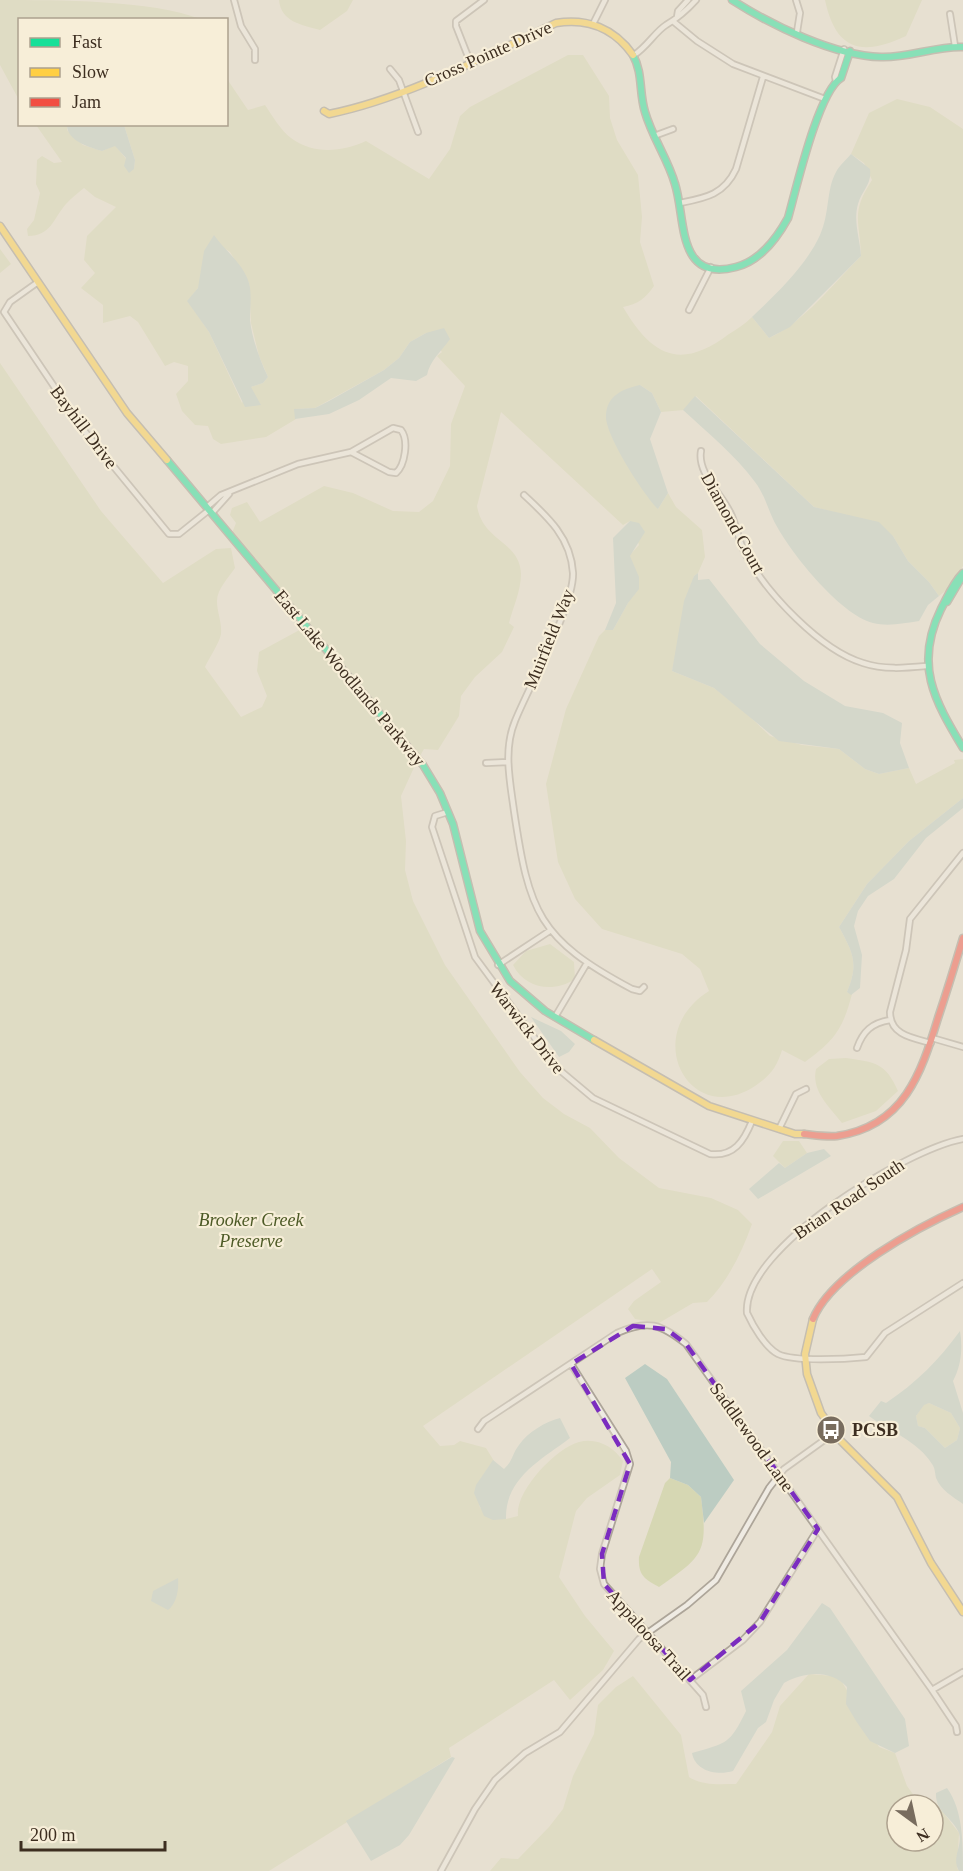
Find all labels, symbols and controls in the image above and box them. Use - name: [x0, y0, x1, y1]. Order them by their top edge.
- street label: Cross Pointe Drive: [421, 17, 555, 91]
- legend: [18, 18, 228, 126]
- text: Fast: [72, 32, 102, 52]
- text: Slow: [72, 62, 109, 82]
- text: Jam: [72, 92, 101, 112]
- street label: Bayhill Drive: [46, 382, 122, 472]
- street label: Diamond Court: [697, 469, 769, 577]
- street label: East Lake Woodlands Parkway: [270, 586, 430, 770]
- street label: Muirfield Way: [520, 586, 578, 692]
- street label: Warwick Drive: [485, 978, 569, 1078]
- street label: Brian Road South: [790, 1155, 908, 1243]
- park label: Brooker Creek Preserve: [198, 1210, 305, 1251]
- street label: Saddlewood Lane: [706, 1379, 798, 1495]
- bus stop icon: PCSB: [815, 1414, 847, 1446]
- place label: PCSB: [852, 1420, 898, 1440]
- street label: Appaloosa Trail: [603, 1585, 695, 1685]
- north arrow: [885, 1793, 945, 1853]
- scale bar: [21, 1814, 165, 1852]
- text: 200 m: [30, 1825, 76, 1845]
- text: N: [913, 1825, 932, 1846]

